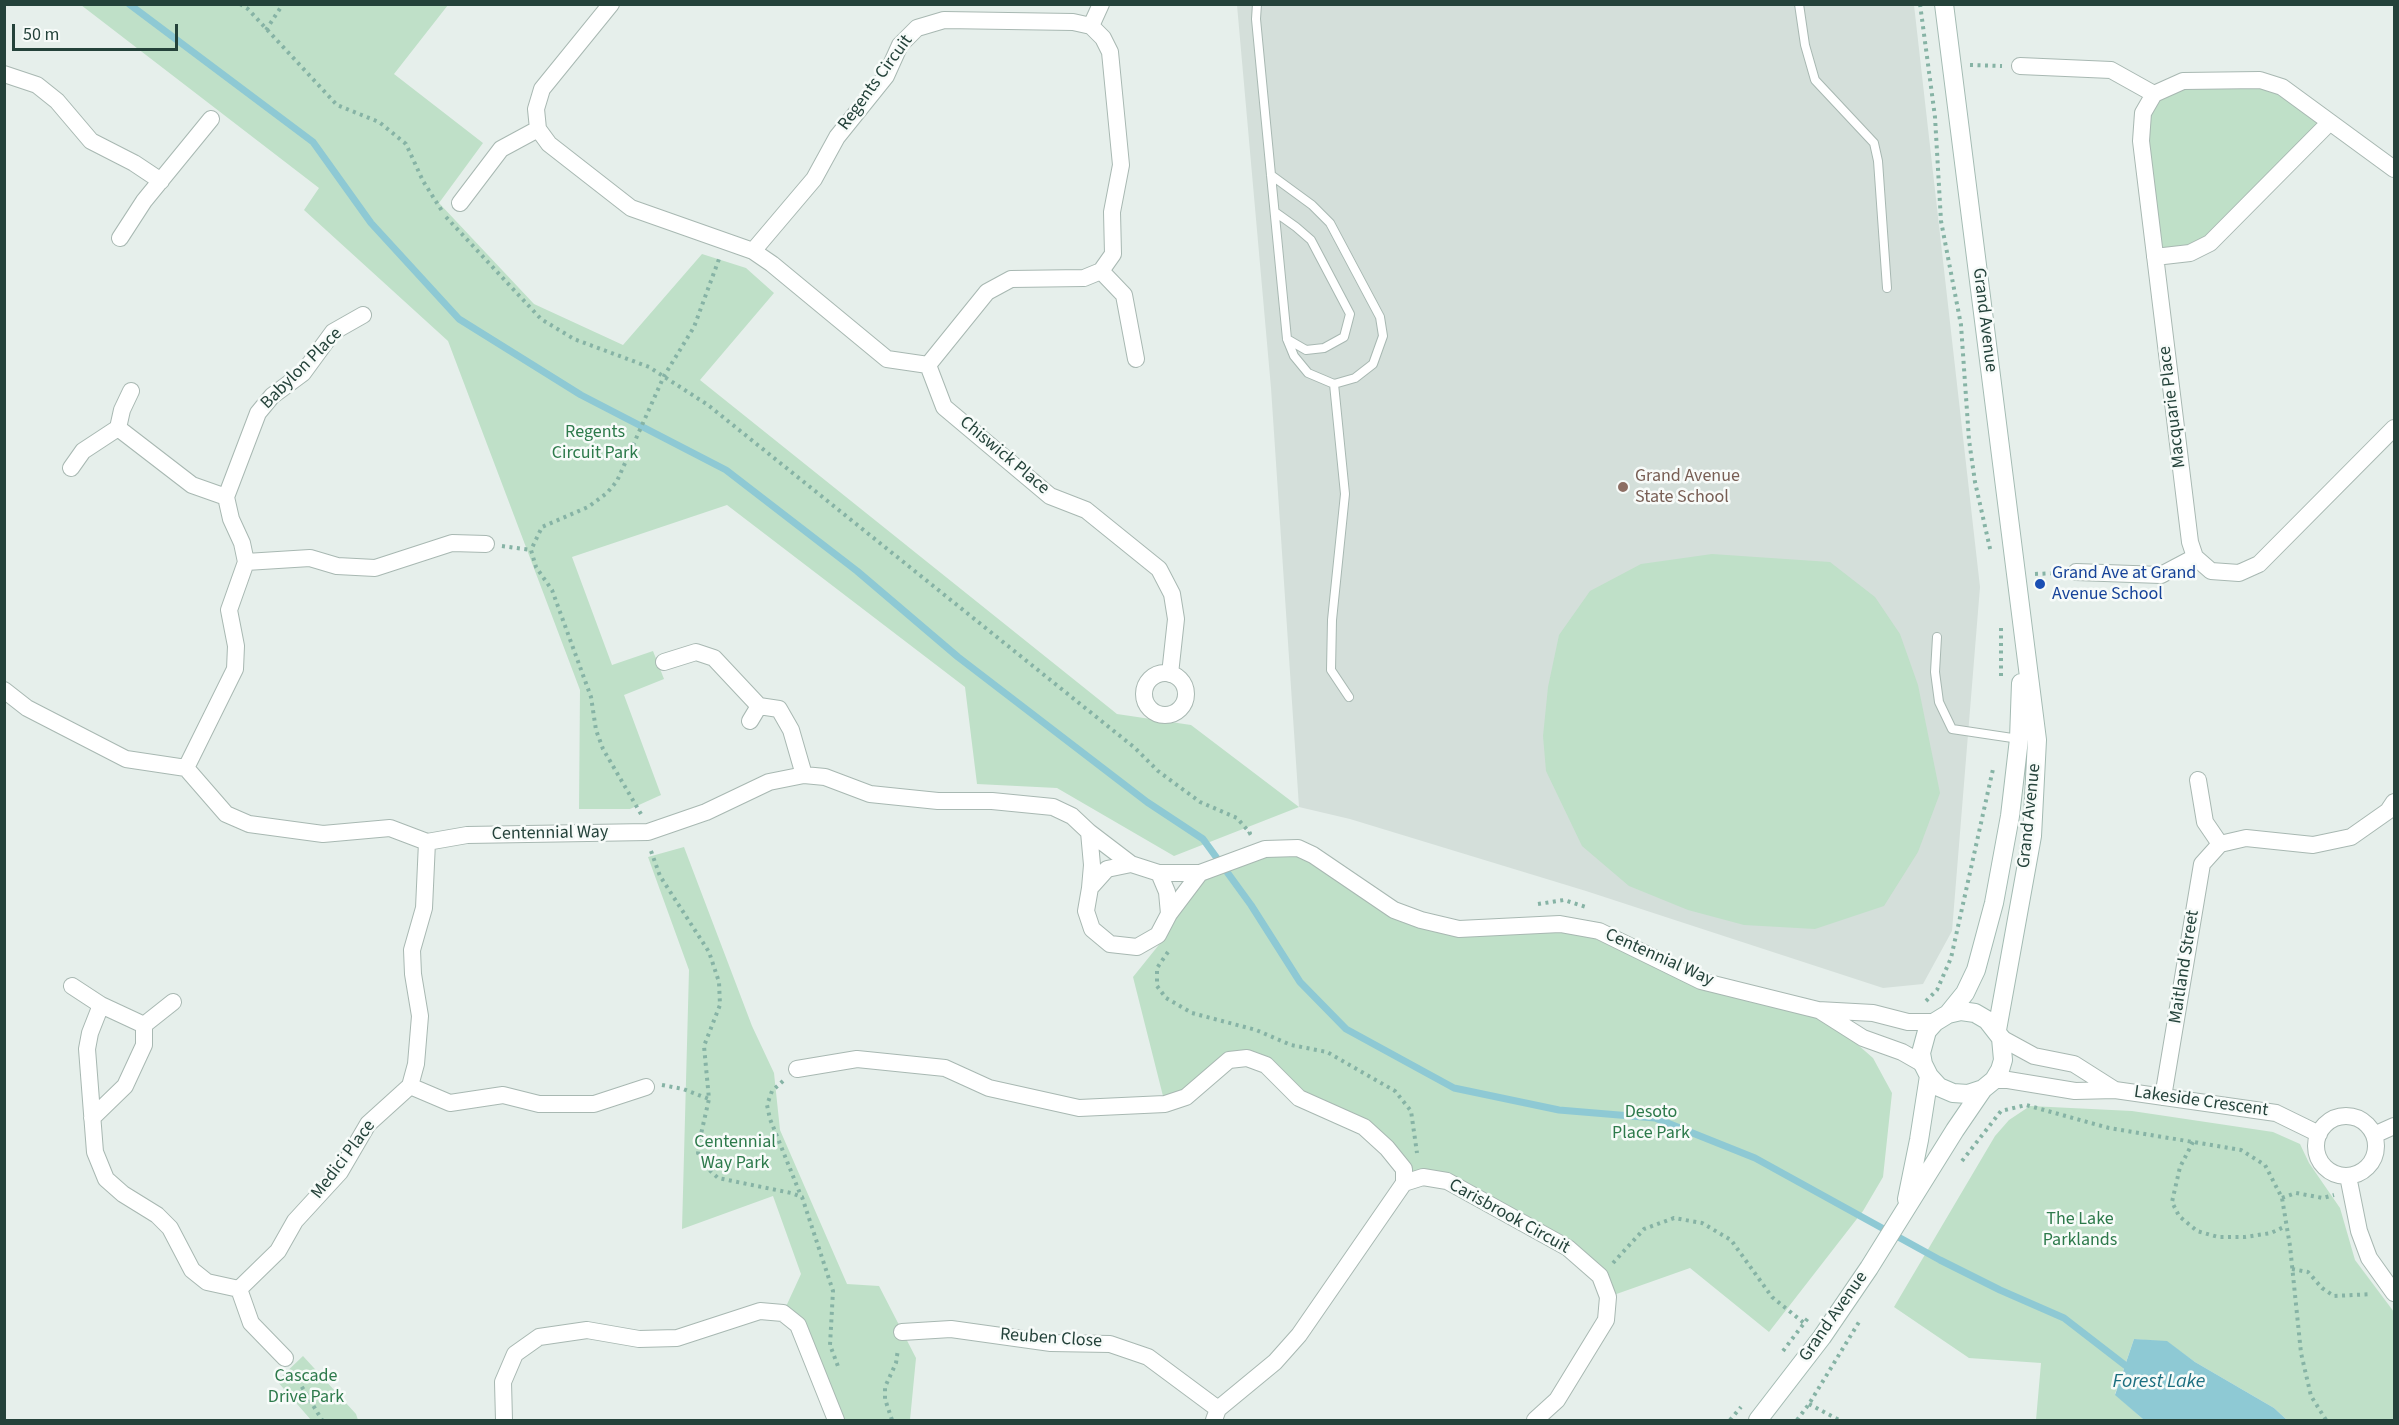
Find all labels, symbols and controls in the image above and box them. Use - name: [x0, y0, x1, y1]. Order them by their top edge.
- scale bar: [15, 12, 182, 50]
- text: 50 m: [23, 22, 59, 47]
- street label: Regents Circuit: [834, 31, 918, 135]
- street label: Grand Avenue: [1967, 267, 2001, 373]
- street label: Babylon Place: [257, 324, 347, 414]
- street label: Macquarie Place: [2155, 345, 2191, 469]
- street label: Chiswick Place: [955, 412, 1053, 500]
- park label: Regents Circuit Park: [552, 422, 638, 464]
- place label: Grand Avenue State School: [1635, 466, 1740, 508]
- marker: Grand Avenue State School: [1616, 480, 1630, 494]
- place label: Grand Ave at Grand Avenue School: [2052, 563, 2196, 606]
- marker: Grand Ave at Grand Avenue School: [2033, 577, 2047, 591]
- street label: Grand Avenue: [2014, 763, 2046, 869]
- street label: Centennial Way: [492, 822, 608, 846]
- street label: Maitland Street: [2165, 909, 2205, 1025]
- street label: Centennial Way: [1601, 924, 1717, 992]
- street label: Lakeside Crescent: [2132, 1082, 2270, 1122]
- park label: Desoto Place Park: [1612, 1102, 1690, 1144]
- street label: Medici Place: [307, 1116, 381, 1204]
- park label: Centennial Way Park: [694, 1132, 776, 1174]
- street label: Carisbrook Circuit: [1445, 1175, 1573, 1259]
- park label: The Lake Parklands: [2043, 1209, 2117, 1252]
- street label: Grand Avenue: [1795, 1268, 1873, 1366]
- street label: Reuben Close: [999, 1325, 1103, 1353]
- park label: Cascade Drive Park: [268, 1366, 344, 1408]
- water label: Forest Lake: [2113, 1371, 2205, 1395]

